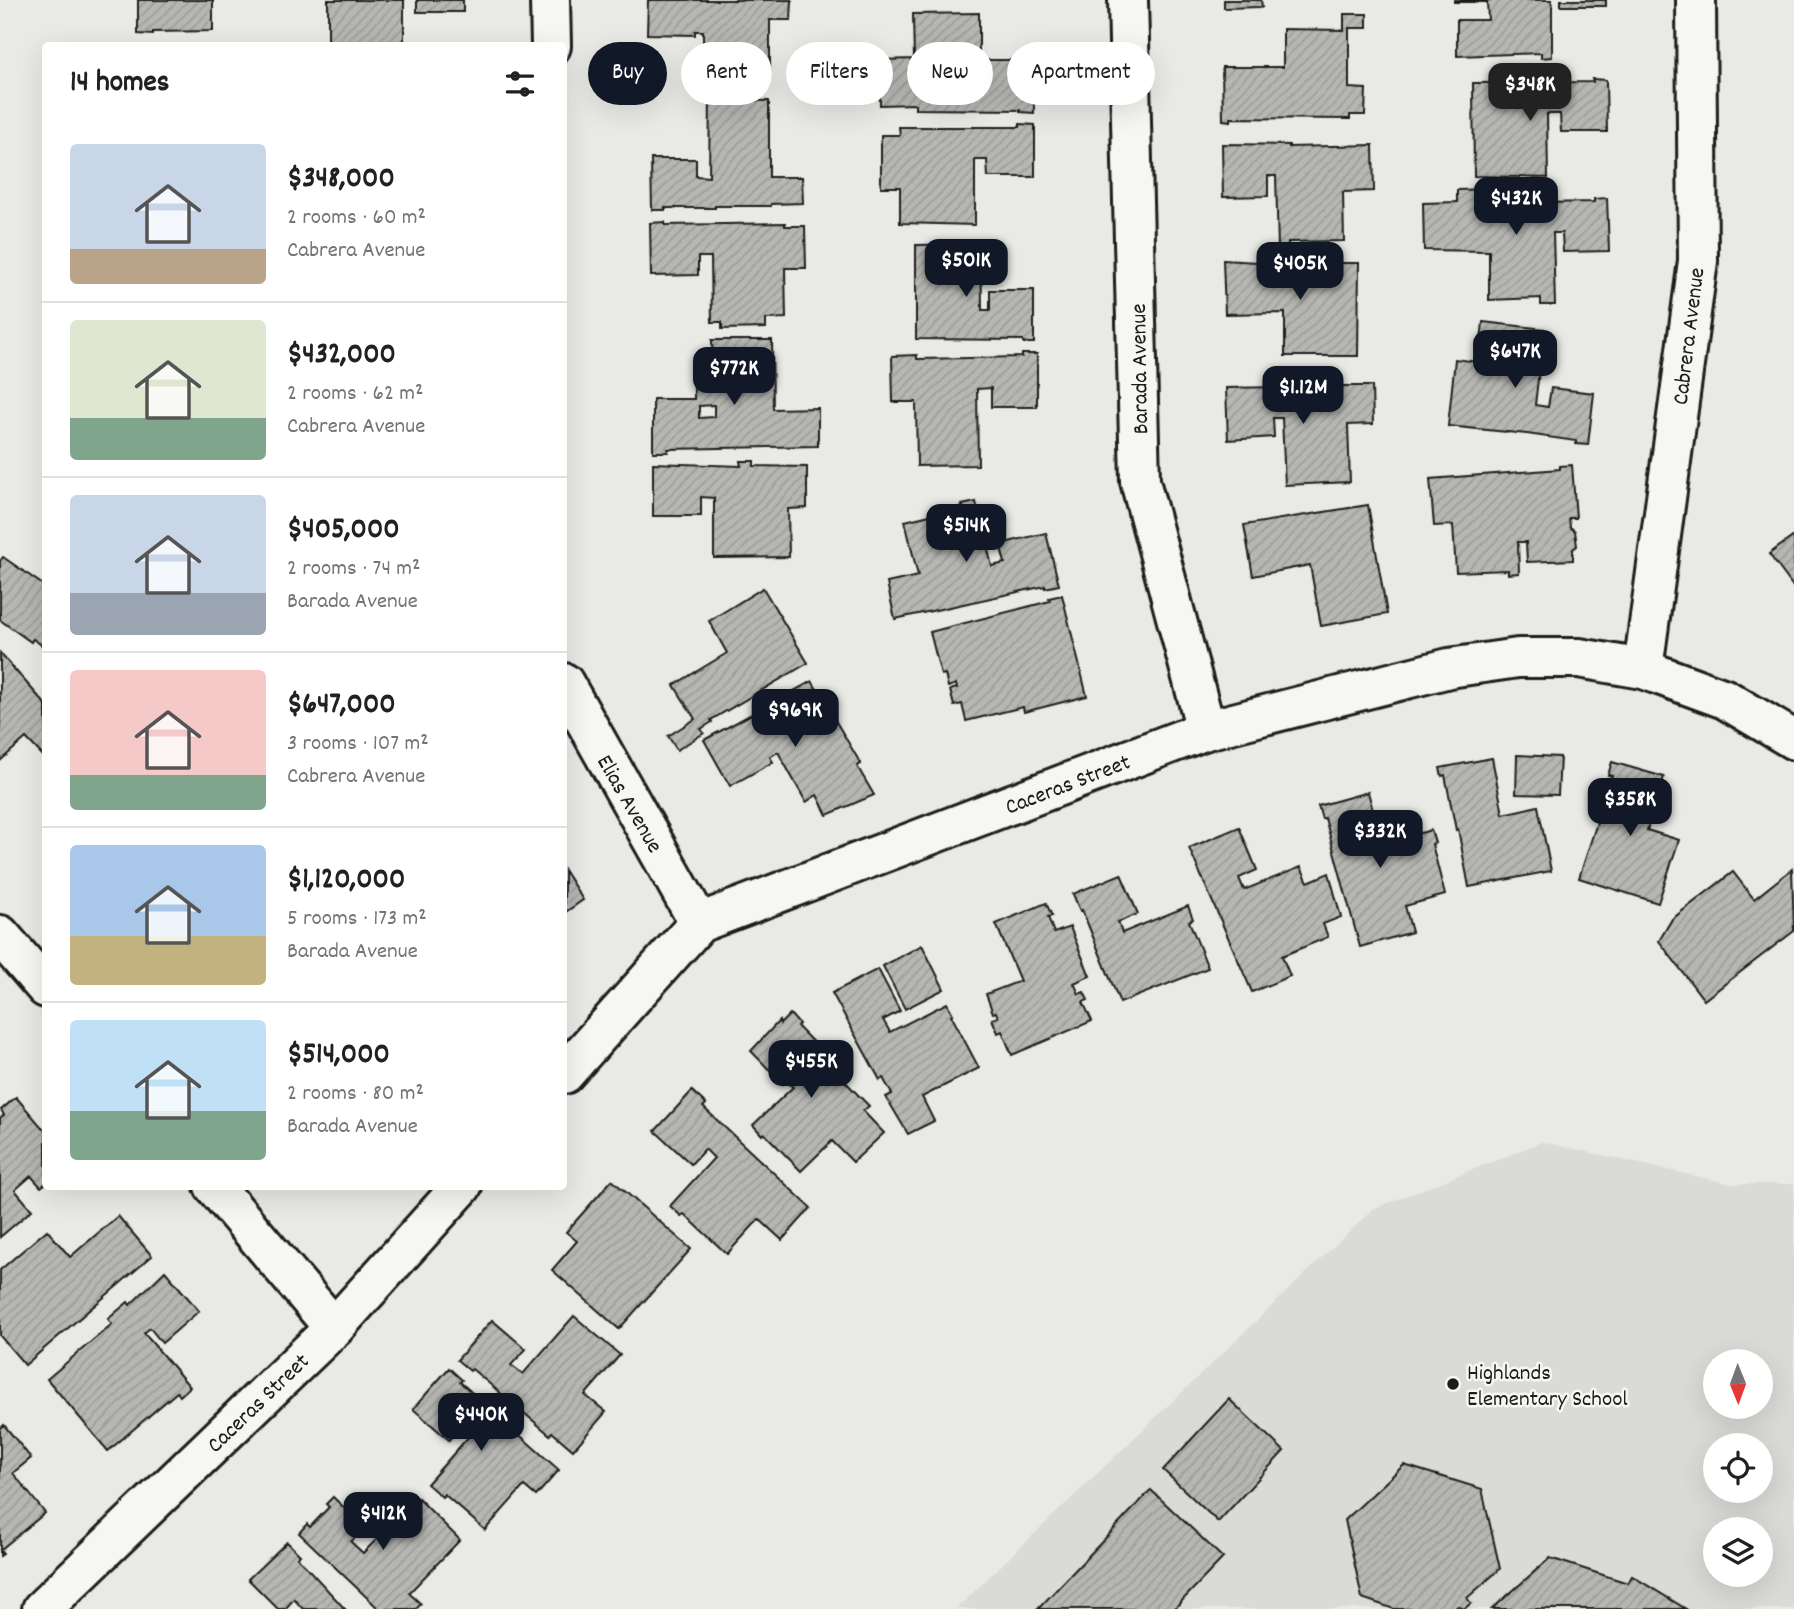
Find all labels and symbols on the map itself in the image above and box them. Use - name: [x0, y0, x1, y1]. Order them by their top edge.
- pin: $348K: [1481, 64, 1579, 123]
- pin: $432K: [1467, 177, 1565, 237]
- pin: $501K: [917, 240, 1015, 299]
- pin: $405K: [1251, 243, 1349, 302]
- street label: Cabrera Avenue: [1666, 266, 1715, 407]
- street label: Barada Avenue: [1124, 303, 1159, 435]
- pin: $647K: [1466, 330, 1564, 390]
- pin: $772K: [685, 348, 783, 407]
- pin: $1.12M: [1246, 366, 1360, 426]
- pin: $514K: [917, 504, 1015, 564]
- pin: $969K: [746, 690, 844, 749]
- street label: Caceras Street: [1001, 747, 1136, 825]
- street label: Elias Avenue: [586, 749, 669, 860]
- pin: $358K: [1581, 778, 1679, 838]
- pin: $332K: [1331, 810, 1429, 870]
- pin: $455K: [762, 1040, 860, 1100]
- street label: Caceras Street: [201, 1347, 318, 1462]
- north arrow: [1703, 1349, 1773, 1419]
- place label: Highlands Elementary School: [1467, 1358, 1628, 1417]
- marker: Highlands Elementary School: [1445, 1376, 1461, 1392]
- pin: $440K: [432, 1394, 530, 1453]
- pin: $412K: [334, 1492, 432, 1552]

